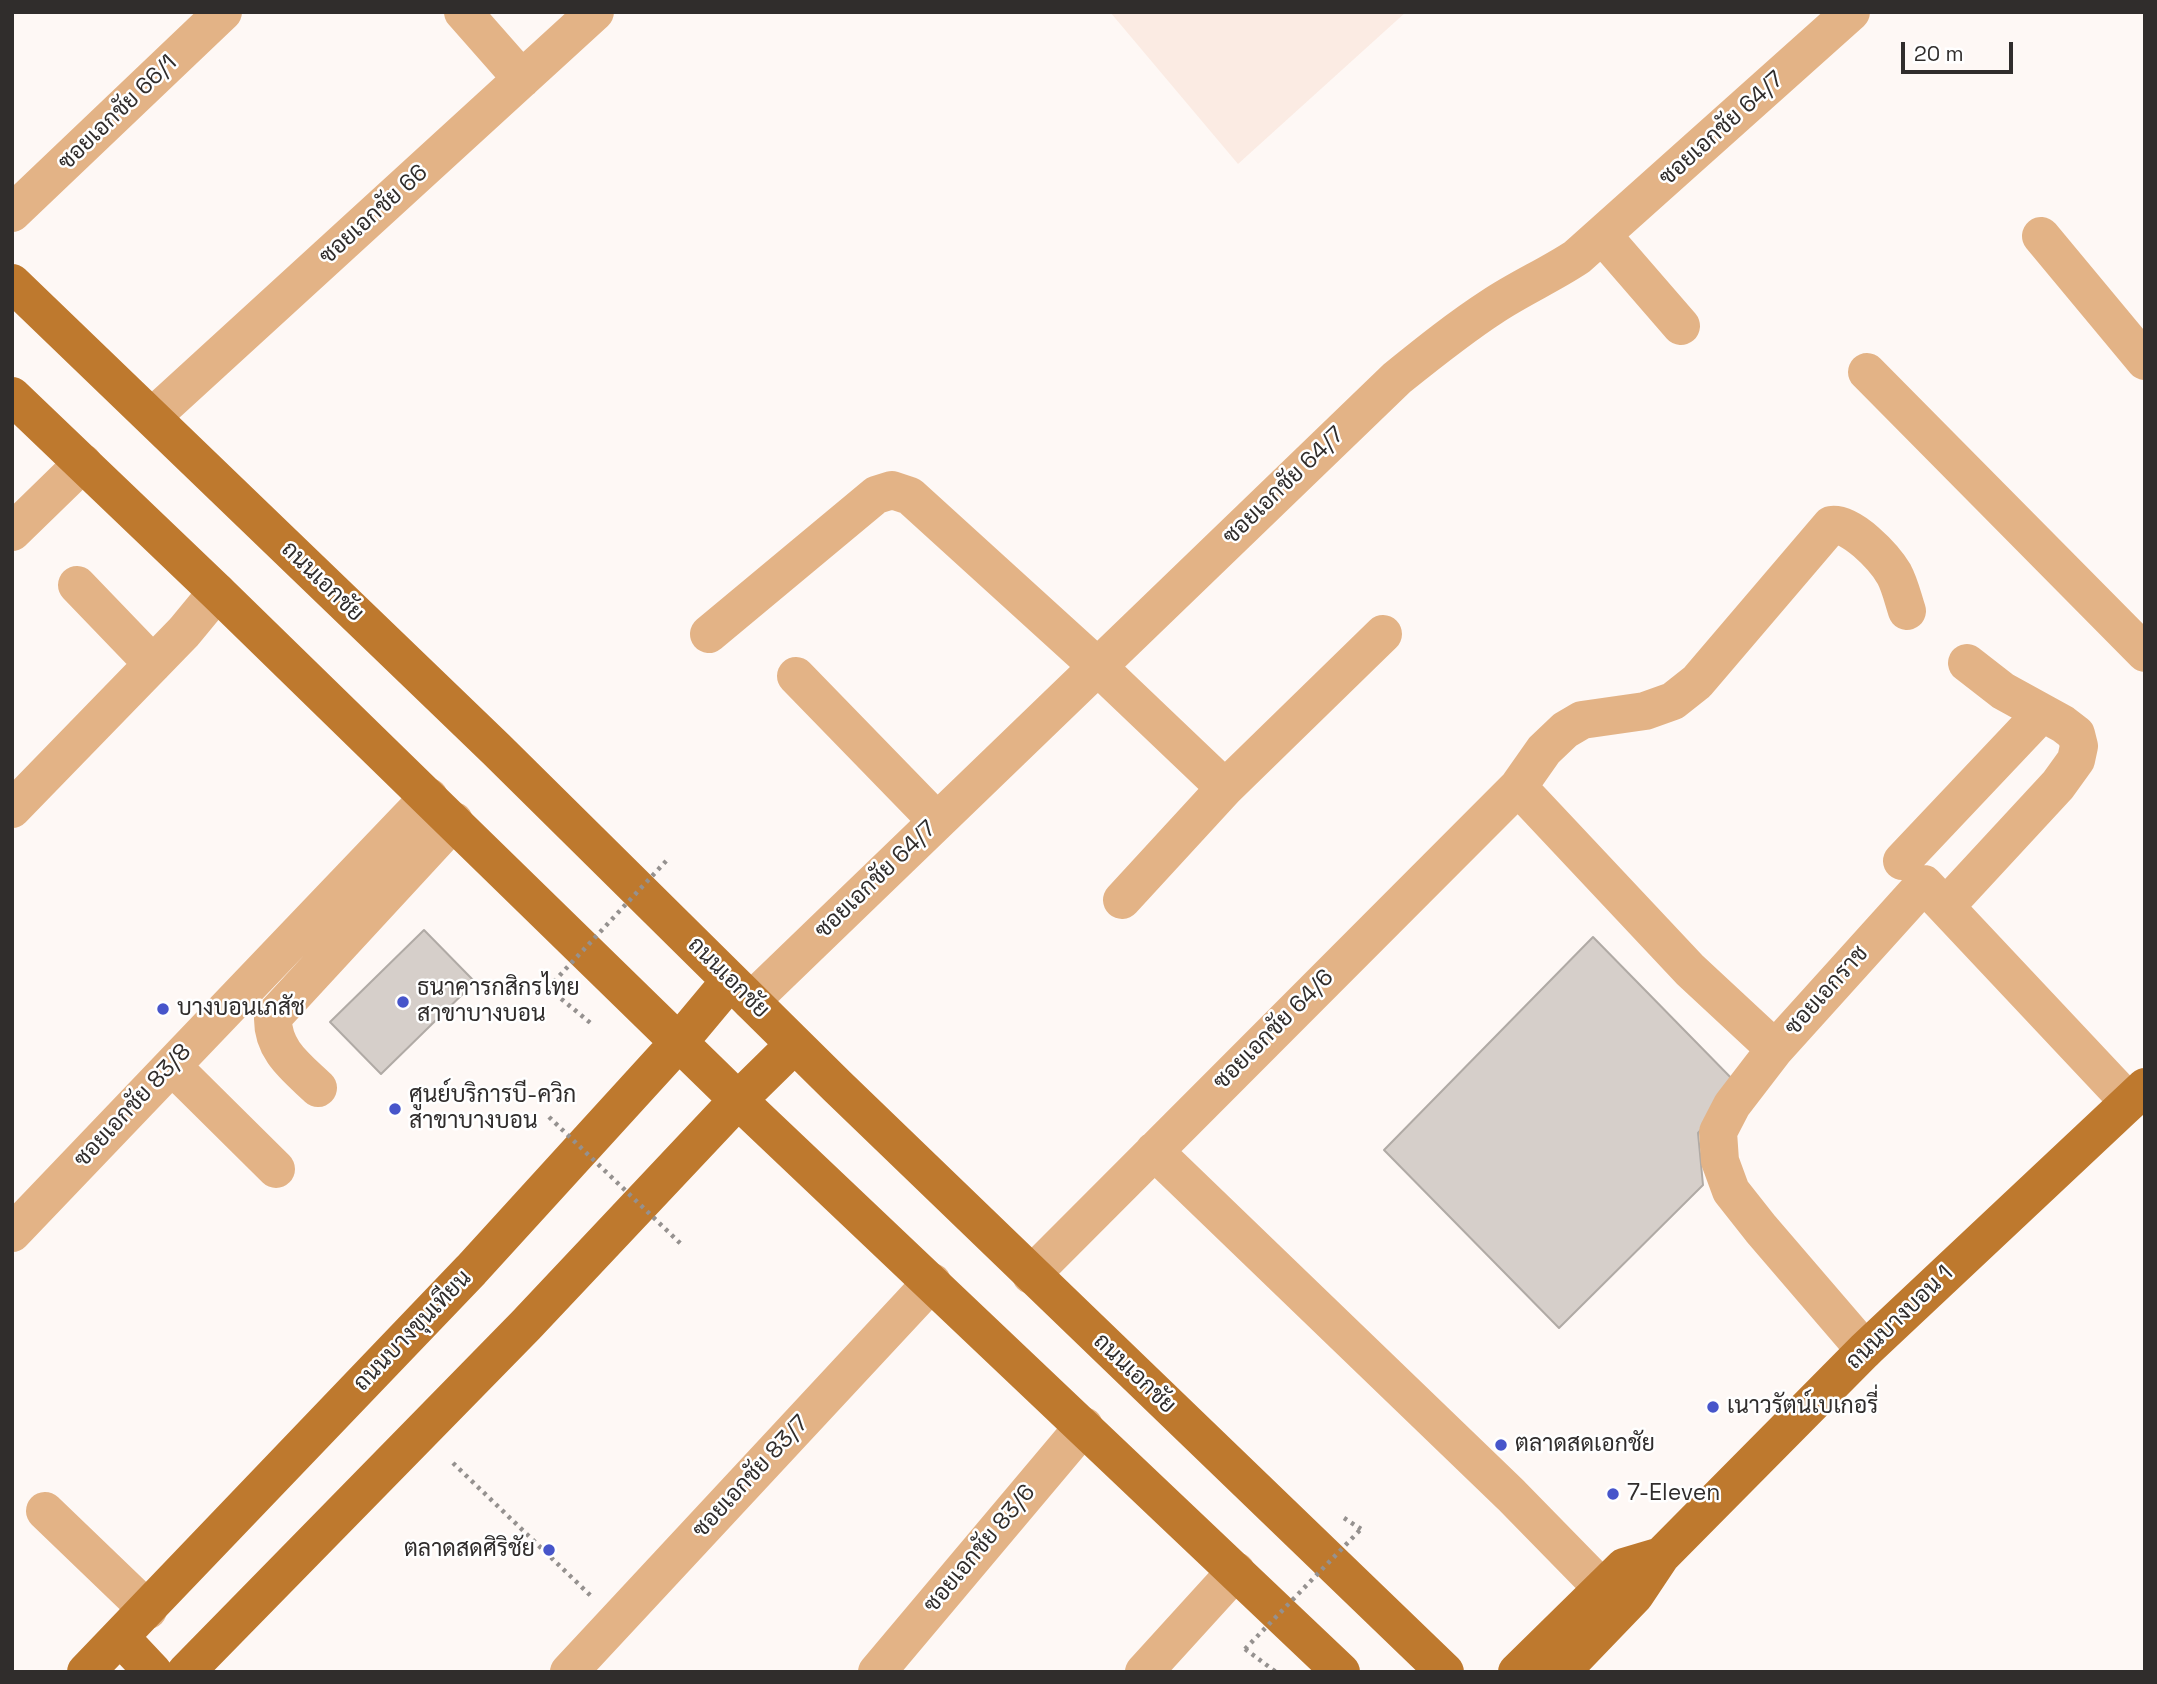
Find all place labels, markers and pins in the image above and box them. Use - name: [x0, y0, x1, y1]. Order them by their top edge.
- place label: ธนาคารกสิกรไทย สาขาบางบอน: [417, 975, 580, 1029]
- marker: ธนาคารกสิกรไทย สาขาบางบอน: [395, 994, 411, 1010]
- place label: บางบอนเภสัช: [177, 995, 305, 1023]
- marker: บางบอนเภสัช: [155, 1001, 171, 1017]
- place label: ศูนย์บริการบี-ควิก สาขาบางบอน: [409, 1082, 576, 1136]
- marker: ศูนย์บริการบี-ควิก สาขาบางบอน: [387, 1101, 403, 1117]
- place label: เนาวรัตน์เบเกอรี่: [1727, 1393, 1878, 1421]
- marker: เนาวรัตน์เบเกอรี่: [1705, 1399, 1721, 1415]
- place label: ตลาดสดเอกชัย: [1515, 1431, 1655, 1459]
- marker: ตลาดสดเอกชัย: [1493, 1437, 1509, 1453]
- place label: 7-Eleven: [1627, 1480, 1720, 1508]
- marker: 7-Eleven: [1605, 1486, 1621, 1502]
- place label: ตลาดสดศิริชัย: [404, 1536, 535, 1564]
- marker: ตลาดสดศิริชัย: [541, 1542, 557, 1558]

